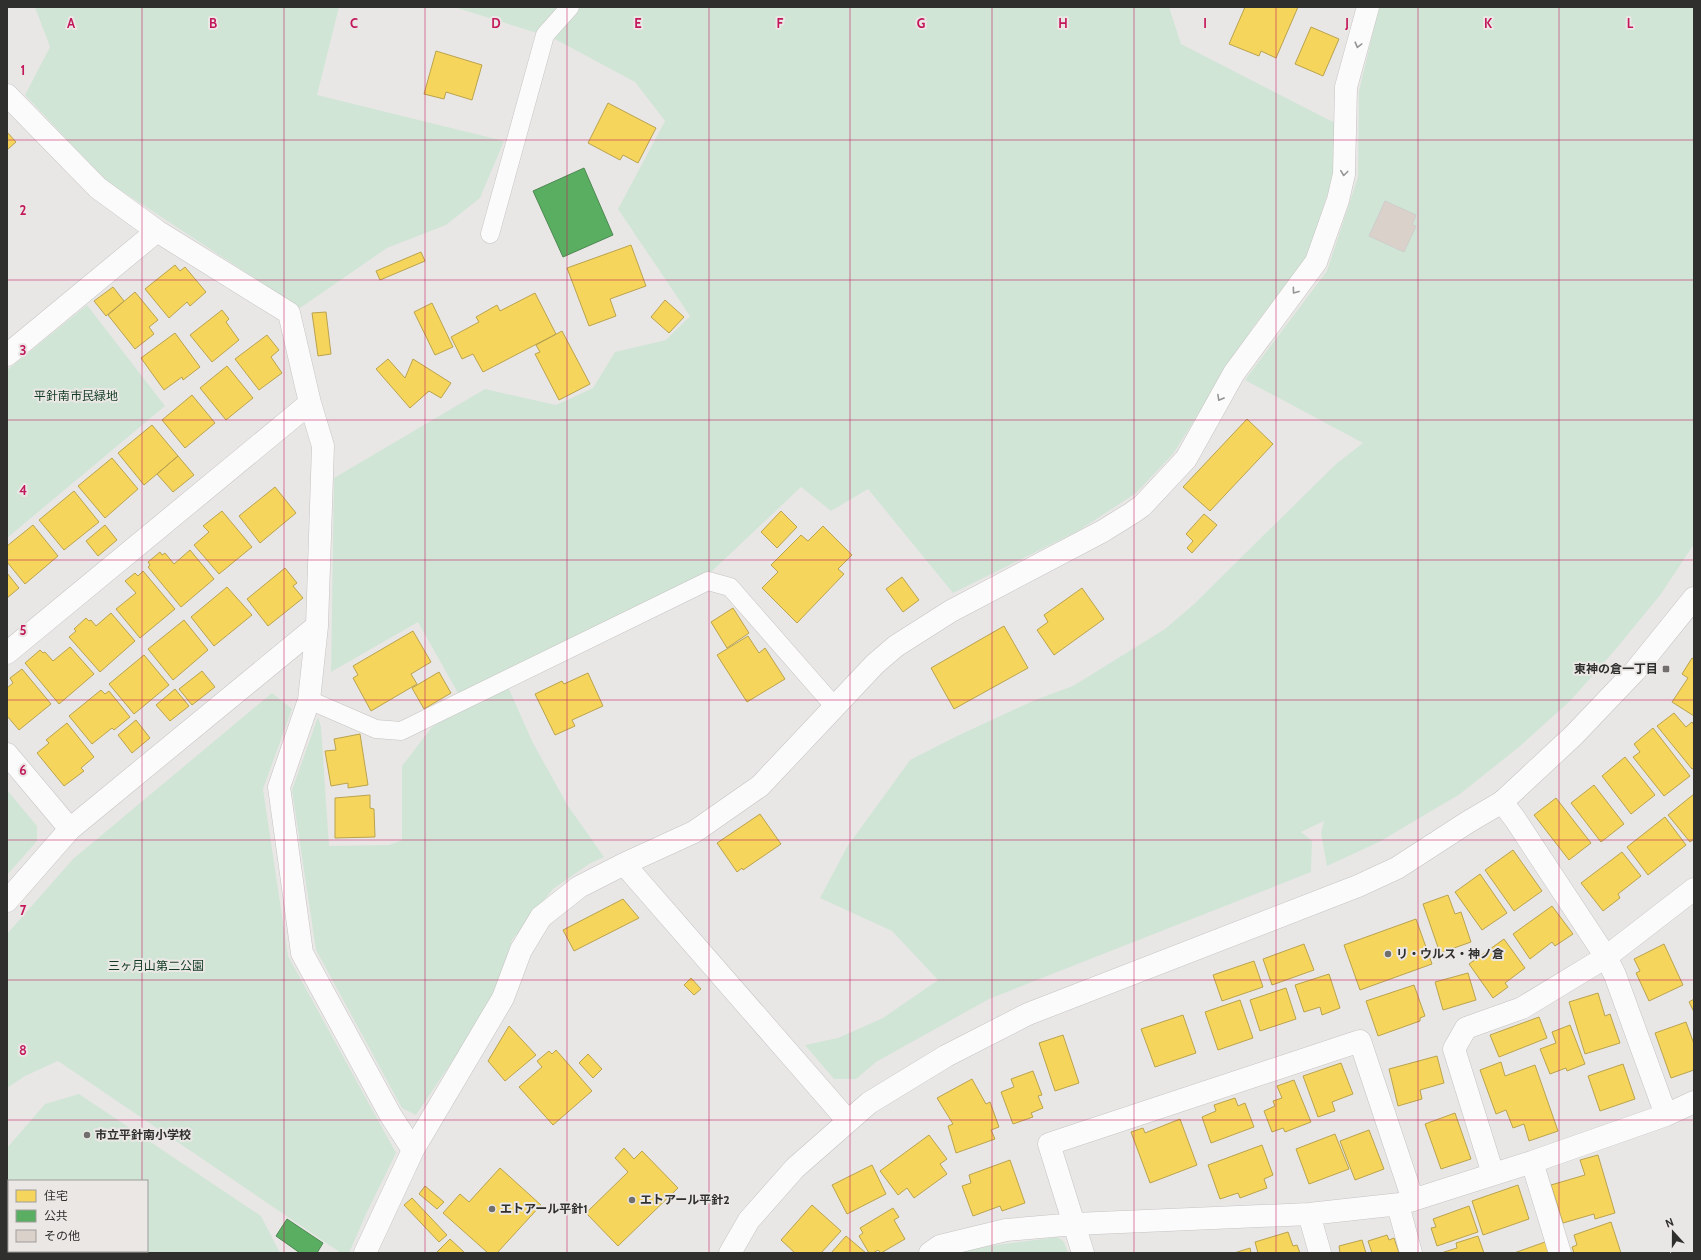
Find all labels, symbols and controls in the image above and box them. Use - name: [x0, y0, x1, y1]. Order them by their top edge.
- text: A: [67, 15, 76, 31]
- text: B: [209, 15, 217, 31]
- text: C: [350, 15, 358, 31]
- text: D: [491, 15, 501, 31]
- text: E: [634, 15, 642, 31]
- text: F: [777, 15, 784, 31]
- text: G: [917, 15, 926, 31]
- text: H: [1058, 15, 1068, 31]
- text: I: [1203, 15, 1207, 31]
- text: J: [1344, 15, 1349, 31]
- text: K: [1484, 15, 1493, 31]
- text: L: [1627, 15, 1634, 31]
- one-way arrow: [1354, 41, 1363, 48]
- text: 1: [21, 62, 25, 78]
- one-way arrow: [1340, 170, 1349, 176]
- text: 2: [20, 202, 27, 218]
- one-way arrow: [1292, 287, 1299, 294]
- text: 3: [19, 342, 27, 358]
- park label: 平針南市民緑地: [34, 388, 118, 403]
- one-way arrow: [1218, 394, 1225, 401]
- text: 4: [19, 482, 27, 498]
- text: 5: [20, 622, 27, 638]
- place label: 東神の倉一丁目: [1574, 661, 1658, 676]
- marker: 東神の倉一丁目: [1661, 664, 1671, 674]
- text: 6: [19, 762, 27, 778]
- text: 7: [20, 902, 27, 918]
- place label: リ・ウルス・神ノ倉: [1396, 946, 1504, 961]
- marker: リ・ウルス・神ノ倉: [1383, 949, 1393, 959]
- park label: 三ヶ月山第二公園: [108, 958, 204, 973]
- text: 8: [19, 1042, 27, 1058]
- place label: 市立平針南小学校: [95, 1127, 191, 1142]
- marker: 市立平針南小学校: [82, 1130, 92, 1140]
- legend: [8, 1180, 148, 1252]
- text: 住宅: [44, 1188, 68, 1203]
- place label: エトアール平針2: [640, 1192, 730, 1207]
- marker: エトアール平針2: [627, 1195, 637, 1205]
- place label: エトアール平針1: [500, 1201, 588, 1216]
- marker: エトアール平針1: [487, 1204, 497, 1214]
- text: 公共: [44, 1208, 68, 1223]
- north arrow: [1653, 1212, 1693, 1252]
- text: N: [1663, 1215, 1676, 1231]
- text: その他: [44, 1228, 80, 1243]

